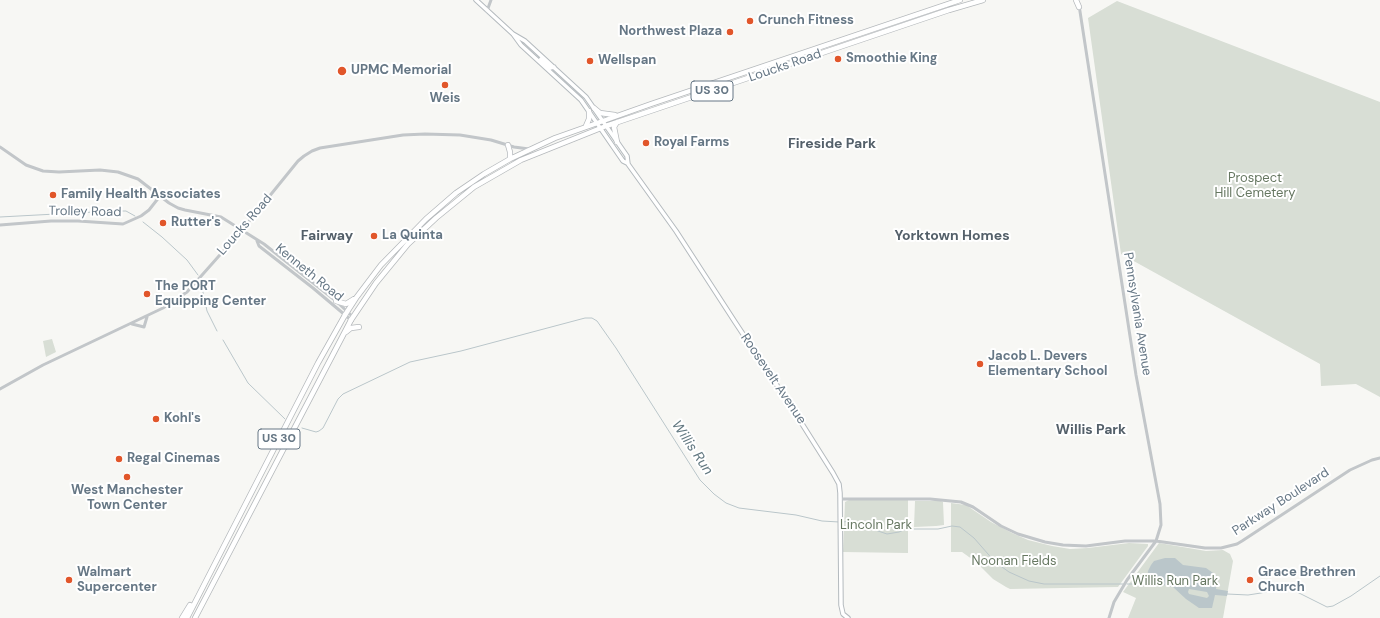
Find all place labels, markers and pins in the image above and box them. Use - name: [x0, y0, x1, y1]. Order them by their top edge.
- place label: Crunch Fitness: [758, 13, 854, 29]
- marker: Crunch Fitness: [745, 16, 755, 26]
- place label: Northwest Plaza: [619, 24, 722, 40]
- marker: Northwest Plaza: [725, 27, 735, 37]
- place label: Smoothie King: [846, 51, 938, 67]
- place label: Wellspan: [598, 53, 656, 69]
- marker: Smoothie King: [833, 54, 843, 64]
- marker: Wellspan: [585, 56, 595, 66]
- place label: UPMC Memorial: [351, 63, 452, 79]
- marker: UPMC Memorial: [336, 65, 348, 77]
- marker: Weis: [440, 80, 450, 90]
- place label: Weis: [430, 91, 460, 107]
- place label: Royal Farms: [654, 135, 729, 151]
- marker: Royal Farms: [641, 138, 651, 148]
- place label: Family Health Associates: [61, 187, 221, 203]
- marker: Family Health Associates: [48, 190, 58, 200]
- place label: Rutter's: [171, 215, 221, 231]
- marker: Rutter's: [158, 218, 168, 228]
- place label: La Quinta: [382, 228, 443, 244]
- marker: La Quinta: [369, 231, 379, 241]
- place label: The PORT Equipping Center: [155, 279, 266, 310]
- marker: The PORT Equipping Center: [142, 289, 152, 299]
- place label: Jacob L. Devers Elementary School: [988, 349, 1108, 380]
- marker: Jacob L. Devers Elementary School: [975, 359, 985, 369]
- place label: Kohl's: [164, 411, 201, 427]
- marker: Kohl's: [151, 414, 161, 424]
- place label: Regal Cinemas: [127, 451, 220, 467]
- marker: Regal Cinemas: [114, 454, 124, 464]
- marker: West Manchester Town Center: [122, 472, 132, 482]
- place label: West Manchester Town Center: [71, 483, 183, 514]
- place label: Walmart Supercenter: [77, 565, 157, 596]
- place label: Grace Brethren Church: [1258, 565, 1356, 596]
- marker: Walmart Supercenter: [64, 575, 74, 585]
- marker: Grace Brethren Church: [1245, 575, 1255, 585]

